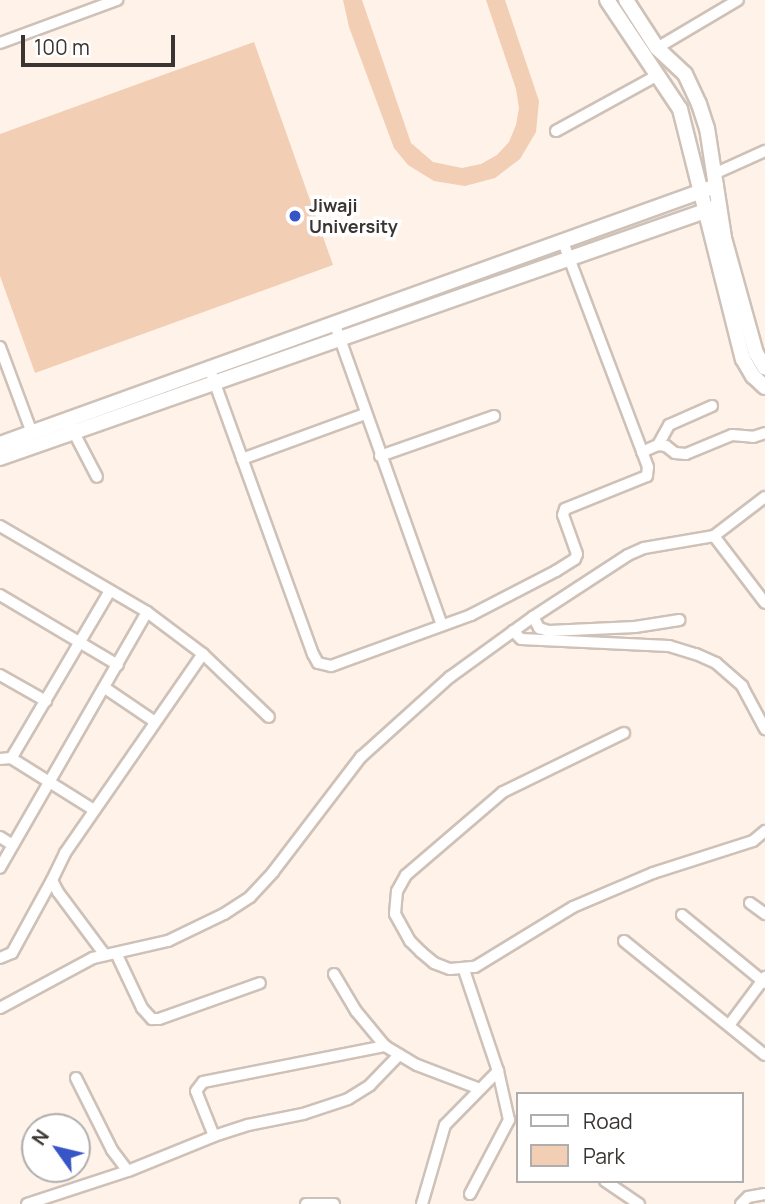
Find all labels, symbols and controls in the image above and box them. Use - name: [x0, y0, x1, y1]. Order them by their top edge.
- scale bar: [24, 21, 178, 65]
- text: 100 m: [34, 33, 90, 61]
- place label: Jiwaji University: [309, 195, 398, 238]
- marker: Jiwaji University: [287, 208, 303, 224]
- legend: [516, 1092, 744, 1183]
- text: Road: [583, 1107, 633, 1135]
- north arrow: [21, 1113, 91, 1183]
- text: N: [26, 1124, 55, 1150]
- text: Park: [583, 1142, 625, 1170]

